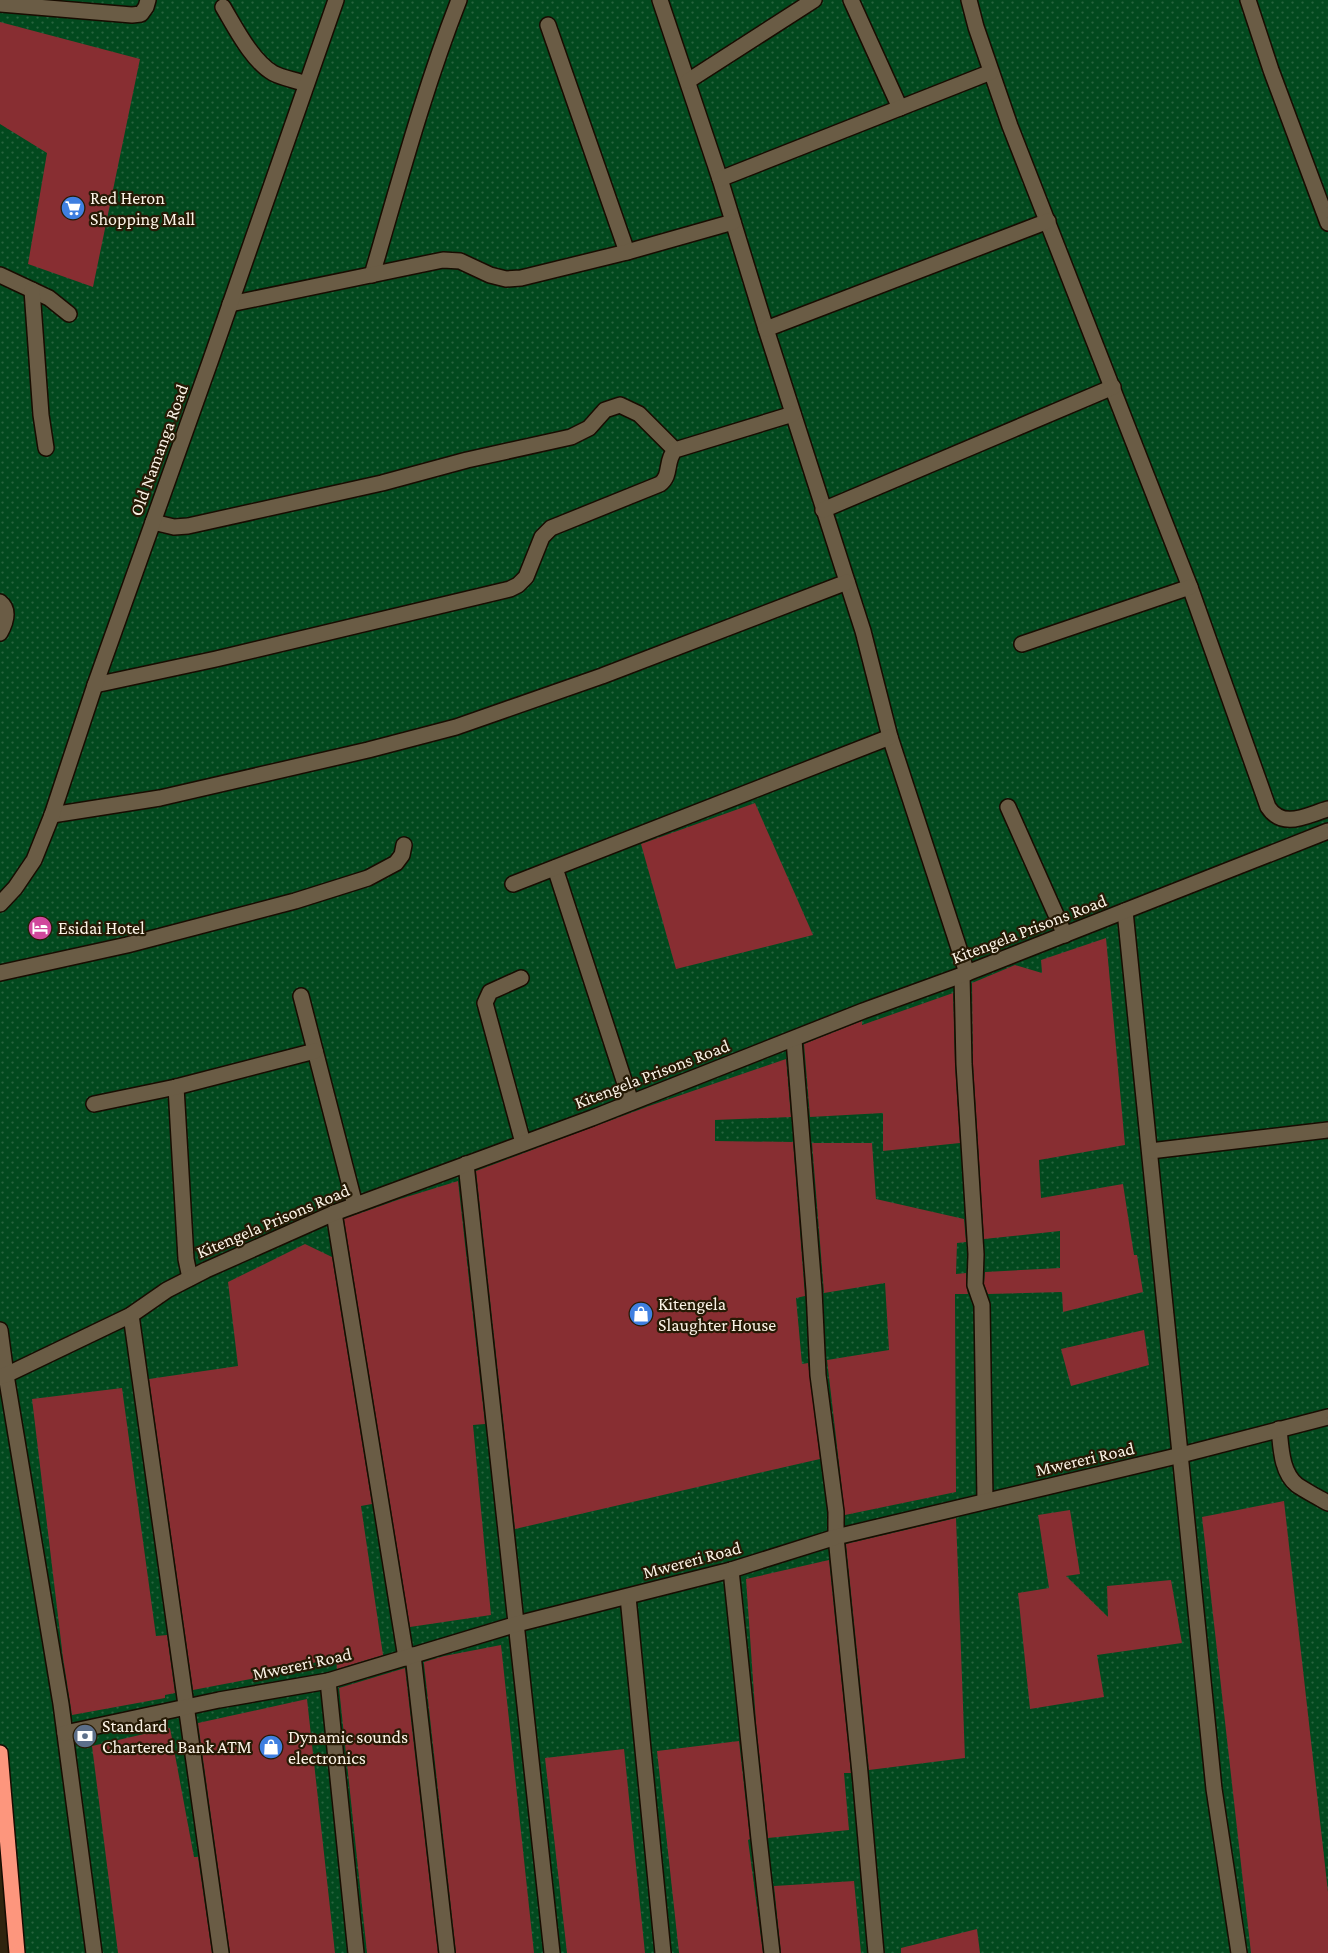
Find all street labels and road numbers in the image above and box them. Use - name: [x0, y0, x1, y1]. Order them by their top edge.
- street label: Old Namanga Road: [126, 381, 192, 519]
- street label: Kitengela Prisons Road: [949, 890, 1110, 968]
- street label: Kitengela Prisons Road: [572, 1035, 733, 1113]
- street label: Kitengela Prisons Road: [194, 1180, 353, 1262]
- street label: Mwereri Road: [1034, 1438, 1137, 1480]
- street label: Mwereri Road: [641, 1537, 744, 1583]
- street label: Mwereri Road: [251, 1644, 354, 1684]

